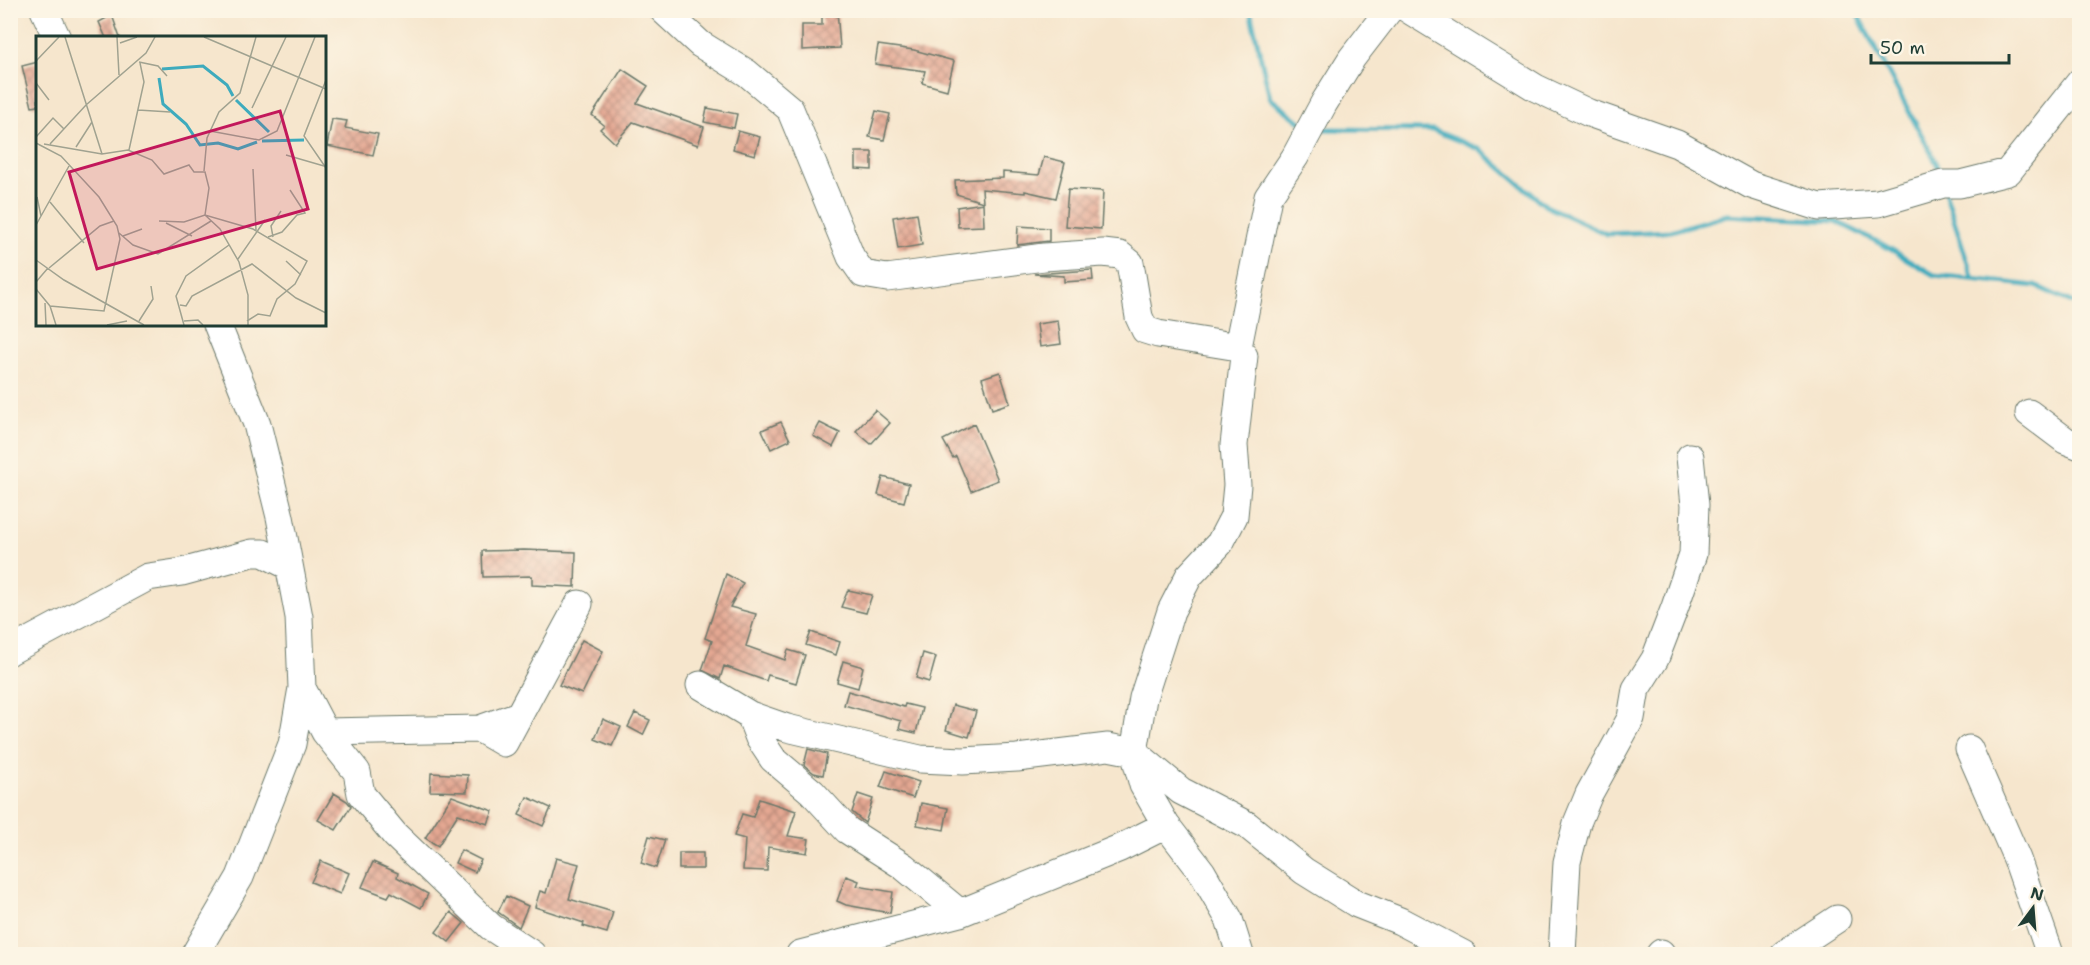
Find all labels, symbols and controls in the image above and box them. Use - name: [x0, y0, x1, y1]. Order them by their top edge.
- scale bar: [1871, 27, 2009, 65]
- inset map: [36, 36, 326, 326]
- text: 50 m: [1880, 36, 1925, 60]
- north arrow: [2003, 878, 2063, 938]
- text: N: [2028, 882, 2046, 906]

